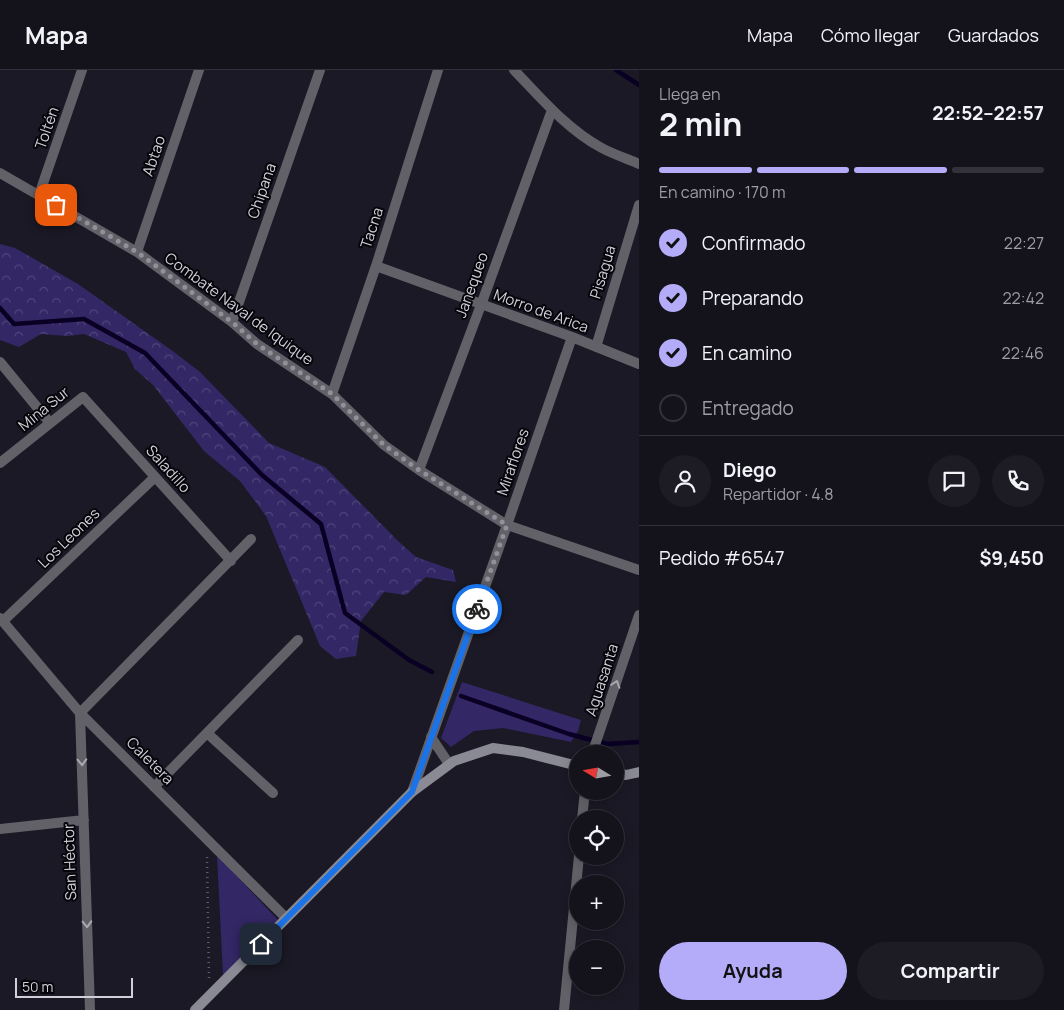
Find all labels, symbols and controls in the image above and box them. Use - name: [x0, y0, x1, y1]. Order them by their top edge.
- text: Mapa: [25, 18, 88, 51]
- text: Mapa: [747, 23, 793, 47]
- text: Cómo llegar: [821, 23, 920, 47]
- text: Guardados: [948, 23, 1039, 47]
- text: Llega en: [659, 83, 720, 105]
- text: 22:52–22:57: [932, 100, 1044, 126]
- text: 2 min: [659, 102, 742, 146]
- street label: Toltén: [30, 104, 64, 152]
- street label: Abtao: [137, 133, 170, 179]
- street label: Chipana: [242, 160, 281, 221]
- text: En camino · 170 m: [659, 181, 786, 203]
- pin: [35, 184, 77, 226]
- icon: bag: [42, 191, 70, 219]
- street label: Tacna: [355, 205, 388, 251]
- icon: check: [659, 229, 687, 257]
- text: Confirmado: [702, 230, 806, 256]
- text: 22:27: [1004, 232, 1044, 254]
- street label: Pisagua: [584, 243, 621, 301]
- street label: Combate Naval de Iquique: [161, 247, 318, 370]
- street label: Janequeo: [450, 249, 493, 321]
- street label: Morro de Arica: [491, 284, 592, 337]
- icon: check: [659, 284, 687, 312]
- text: Preparando: [702, 285, 804, 311]
- text: 22:42: [1002, 287, 1044, 309]
- icon: check: [659, 339, 687, 367]
- text: En camino: [702, 340, 792, 366]
- text: 22:46: [1002, 342, 1044, 364]
- street label: Mina Sur: [14, 381, 74, 436]
- text: Entregado: [702, 395, 794, 421]
- street label: Miraflores: [491, 425, 534, 498]
- street label: Saladillo: [141, 440, 196, 497]
- button: person: [659, 455, 711, 507]
- button: chat: [928, 455, 980, 507]
- button: phone: [992, 455, 1044, 507]
- text: Diego: [723, 457, 777, 483]
- text: Repartidor · 4.8: [723, 483, 834, 505]
- street label: Los Leones: [33, 503, 104, 572]
- text: Pedido #6547: [659, 545, 785, 571]
- text: $9,450: [979, 545, 1044, 571]
- courier: [452, 584, 502, 634]
- icon: bike: [463, 595, 491, 623]
- street label: Aguasanta: [580, 641, 623, 719]
- one-way arrow: [610, 681, 620, 689]
- street label: Caletera: [122, 732, 179, 789]
- north arrow: [569, 745, 624, 800]
- map controls: [569, 745, 624, 995]
- one-way arrow: [77, 758, 87, 766]
- button: locate: [569, 810, 624, 865]
- street label: San Héctor: [58, 823, 81, 901]
- button: +: [569, 875, 624, 930]
- one-way arrow: [82, 921, 92, 929]
- pin: [240, 923, 282, 965]
- icon: home: [247, 930, 275, 958]
- button: −: [569, 940, 624, 995]
- button: Ayuda: [659, 942, 847, 1000]
- button: Compartir: [857, 942, 1044, 1000]
- scale bar: [15, 975, 132, 998]
- text: 50 m: [22, 977, 53, 996]

